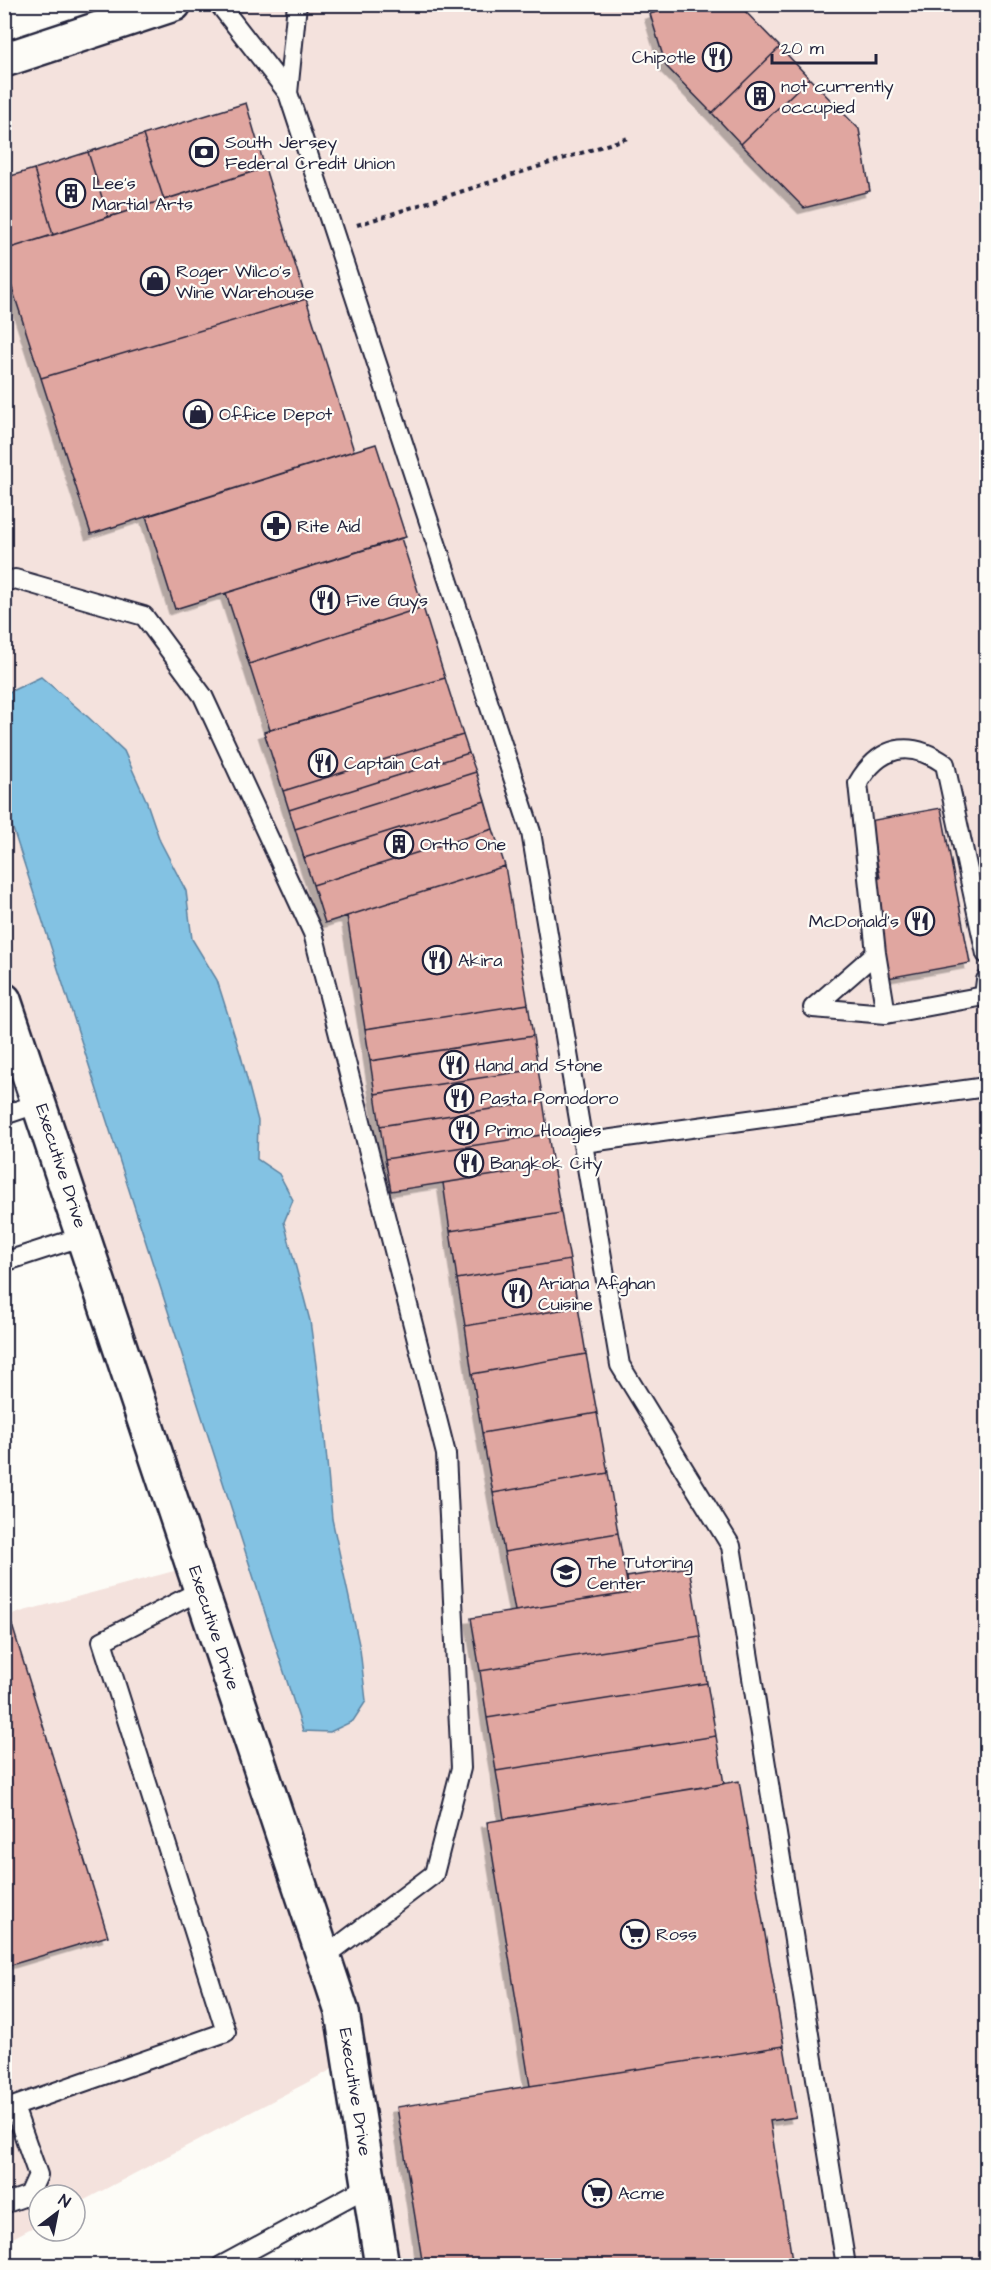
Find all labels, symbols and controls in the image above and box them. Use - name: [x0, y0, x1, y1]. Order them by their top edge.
- scale bar: [772, 27, 876, 65]
- text: 20 m: [781, 36, 824, 61]
- restaurant icon: Chipotle: [701, 41, 733, 73]
- place label: Chipotle: [632, 45, 696, 70]
- place label: not currently occupied: [781, 74, 894, 120]
- building icon: not currently occupied: [744, 80, 776, 112]
- place label: South Jersey Federal Credit Union: [225, 130, 395, 176]
- bank icon: South Jersey Federal Credit Union: [188, 136, 220, 168]
- place label: Lee's Martial Arts: [92, 171, 193, 217]
- building icon: Lee's Martial Arts: [55, 177, 87, 209]
- place label: Roger Wilco's Wine Warehouse: [176, 259, 315, 305]
- shop icon: Roger Wilco's Wine Warehouse: [139, 265, 171, 297]
- shop icon: Office Depot: [182, 398, 214, 430]
- place label: Office Depot: [219, 402, 333, 427]
- pharmacy icon: Rite Aid: [260, 510, 292, 542]
- place label: Rite Aid: [297, 514, 360, 539]
- restaurant icon: Five Guys: [309, 584, 341, 616]
- place label: Five Guys: [346, 588, 428, 614]
- restaurant icon: Captain Cat: [307, 747, 339, 779]
- place label: Captain Cat: [344, 751, 441, 776]
- building icon: Ortho One: [383, 828, 415, 860]
- place label: Ortho One: [420, 832, 507, 857]
- restaurant icon: McDonald's: [904, 905, 936, 937]
- place label: McDonald's: [809, 909, 899, 934]
- restaurant icon: Akira: [421, 944, 453, 976]
- place label: Akira: [458, 948, 502, 973]
- restaurant icon: Hand and Stone: [438, 1049, 470, 1081]
- place label: Hand and Stone: [475, 1053, 603, 1078]
- restaurant icon: Pasta Pomodoro: [443, 1082, 475, 1114]
- place label: Pasta Pomodoro: [480, 1086, 618, 1111]
- street label: Executive Drive: [29, 1101, 93, 1231]
- restaurant icon: Primo Hoagies: [448, 1114, 480, 1146]
- place label: Primo Hoagies: [485, 1118, 601, 1144]
- restaurant icon: Bangkok City: [453, 1147, 485, 1179]
- place label: Bangkok City: [490, 1151, 602, 1177]
- place label: Ariana Afghan Cuisine: [538, 1271, 655, 1317]
- restaurant icon: Ariana Afghan Cuisine: [501, 1277, 533, 1309]
- place label: The Tutoring Center: [587, 1550, 693, 1596]
- school or university icon: The Tutoring Center: [550, 1556, 582, 1588]
- street label: Executive Drive: [182, 1563, 246, 1693]
- supermarket icon: Ross: [619, 1918, 651, 1950]
- place label: Ross: [656, 1922, 697, 1947]
- street label: Executive Drive: [333, 2026, 377, 2158]
- supermarket icon: Acme: [581, 2177, 613, 2209]
- place label: Acme: [618, 2181, 665, 2206]
- north arrow: [27, 2183, 87, 2243]
- text: N: [54, 2189, 75, 2213]

